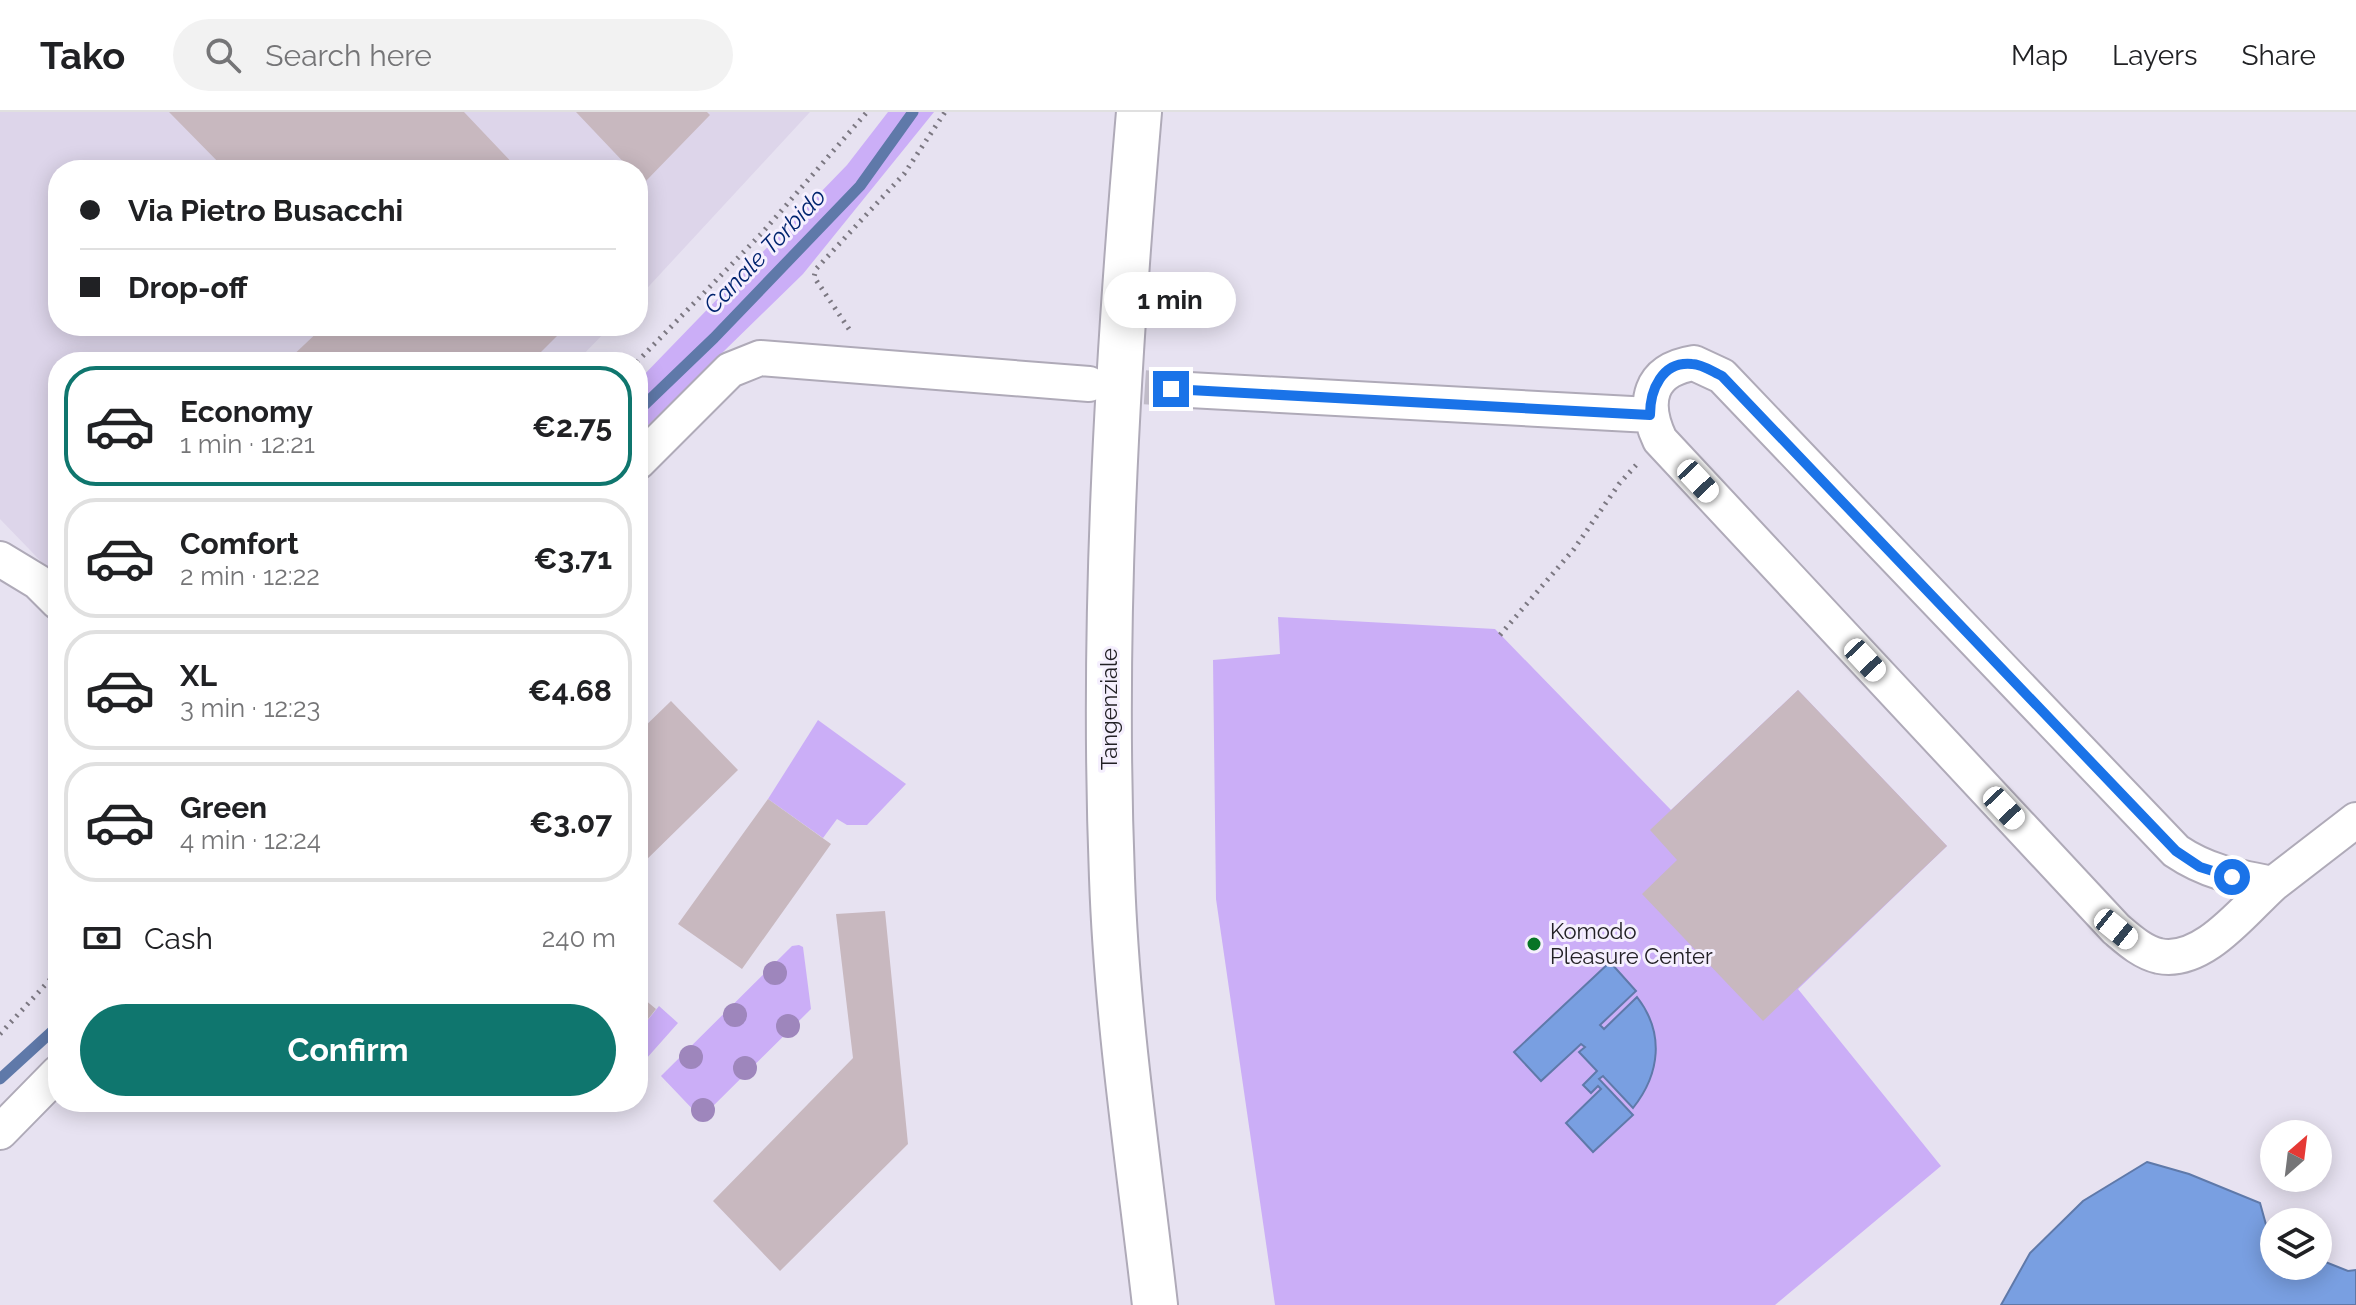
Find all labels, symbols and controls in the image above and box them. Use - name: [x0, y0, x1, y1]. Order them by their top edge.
- search box: [173, 19, 733, 91]
- text: Tako: [40, 33, 125, 78]
- icon: search: [201, 33, 245, 77]
- text: Search here: [265, 38, 432, 73]
- text: Map: [2011, 39, 2068, 72]
- text: Layers: [2112, 39, 2198, 72]
- text: Share: [2242, 39, 2316, 72]
- water label: Canale Torbido: [698, 182, 832, 319]
- text: Via Pietro Busacchi: [128, 193, 403, 228]
- text: Drop-off: [128, 270, 248, 305]
- callout: 1 min: [1105, 273, 1237, 329]
- text: 1 min: [1137, 285, 1203, 315]
- route end: [1153, 371, 1189, 407]
- icon: car: [84, 390, 156, 462]
- text: Economy: [180, 394, 313, 429]
- text: €2.75: [532, 409, 612, 444]
- text: 1 min · 12:21: [180, 429, 315, 459]
- car: [1673, 455, 1723, 507]
- icon: car: [84, 522, 156, 594]
- text: Comfort: [180, 526, 299, 561]
- text: €3.71: [534, 541, 612, 576]
- text: 2 min · 12:22: [180, 561, 320, 591]
- car: [1840, 634, 1890, 686]
- street label: Tangenziale: [1096, 648, 1122, 770]
- icon: car: [84, 654, 156, 726]
- text: XL: [180, 658, 217, 693]
- text: €4.68: [528, 673, 612, 708]
- text: 3 min · 12:23: [180, 693, 320, 723]
- car: [1979, 782, 2029, 834]
- icon: car: [84, 786, 156, 858]
- text: Green: [180, 790, 267, 825]
- text: €3.07: [529, 805, 612, 840]
- text: 4 min · 12:24: [180, 825, 321, 855]
- route start: [2214, 859, 2250, 895]
- car: [2090, 905, 2142, 953]
- icon: cash: [80, 916, 124, 960]
- place label: Komodo Pleasure Center: [1550, 918, 1713, 969]
- text: Cash: [144, 921, 213, 956]
- text: 240 m: [542, 923, 616, 953]
- marker: Komodo Pleasure Center: [1525, 935, 1543, 953]
- button: Confirm: [80, 1004, 616, 1096]
- north arrow: [2260, 1120, 2332, 1192]
- map controls: [2260, 1120, 2332, 1280]
- button: layers: [2260, 1208, 2332, 1280]

